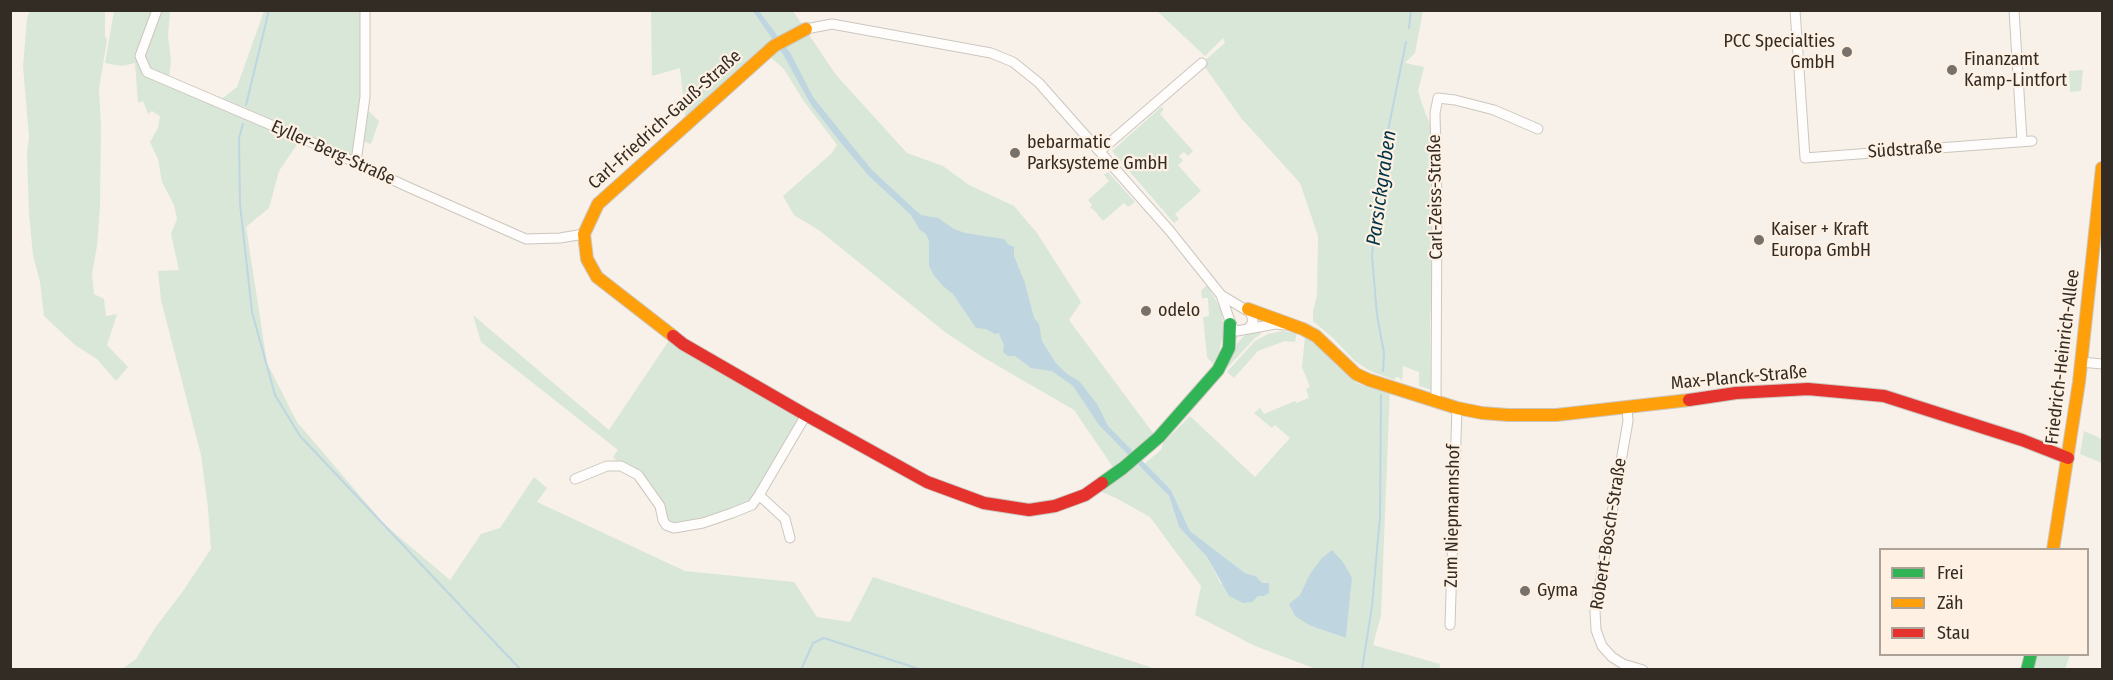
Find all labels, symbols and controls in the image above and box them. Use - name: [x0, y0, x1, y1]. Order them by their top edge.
- place label: PCC Specialties GmbH: [1723, 31, 1835, 74]
- marker: PCC Specialties GmbH: [1840, 45, 1854, 59]
- street label: Carl-Friedrich-Gauß-Straße: [584, 46, 746, 194]
- place label: Finanzamt Kamp-Lintfort: [1964, 49, 2067, 92]
- marker: Finanzamt Kamp-Lintfort: [1945, 63, 1959, 77]
- street label: Eyller-Berg-Straße: [268, 116, 398, 190]
- water label: Parsickgraben: [1362, 129, 1402, 247]
- place label: bebarmatic Parksysteme GmbH: [1027, 132, 1168, 174]
- street label: Carl-Zeiss-Straße: [1424, 134, 1448, 260]
- street label: Südstraße: [1867, 137, 1943, 163]
- marker: bebarmatic Parksysteme GmbH: [1008, 146, 1022, 160]
- place label: Kaiser + Kraft Europa GmbH: [1771, 219, 1871, 262]
- marker: Kaiser + Kraft Europa GmbH: [1752, 233, 1766, 247]
- street label: Friedrich-Heinrich-Allee: [2042, 268, 2084, 446]
- place label: odelo: [1158, 300, 1200, 322]
- marker: odelo: [1139, 304, 1153, 318]
- street label: Max-Planck-Straße: [1670, 361, 1808, 395]
- street label: Zum Niepmannshof: [1441, 444, 1465, 588]
- street label: Robert-Bosch-Straße: [1586, 456, 1632, 612]
- legend: [1879, 548, 2089, 656]
- text: Frei: [1937, 562, 1963, 584]
- place label: Gyma: [1537, 580, 1578, 602]
- marker: Gyma: [1518, 584, 1532, 598]
- text: Zäh: [1937, 592, 1964, 614]
- text: Stau: [1937, 622, 1970, 644]

